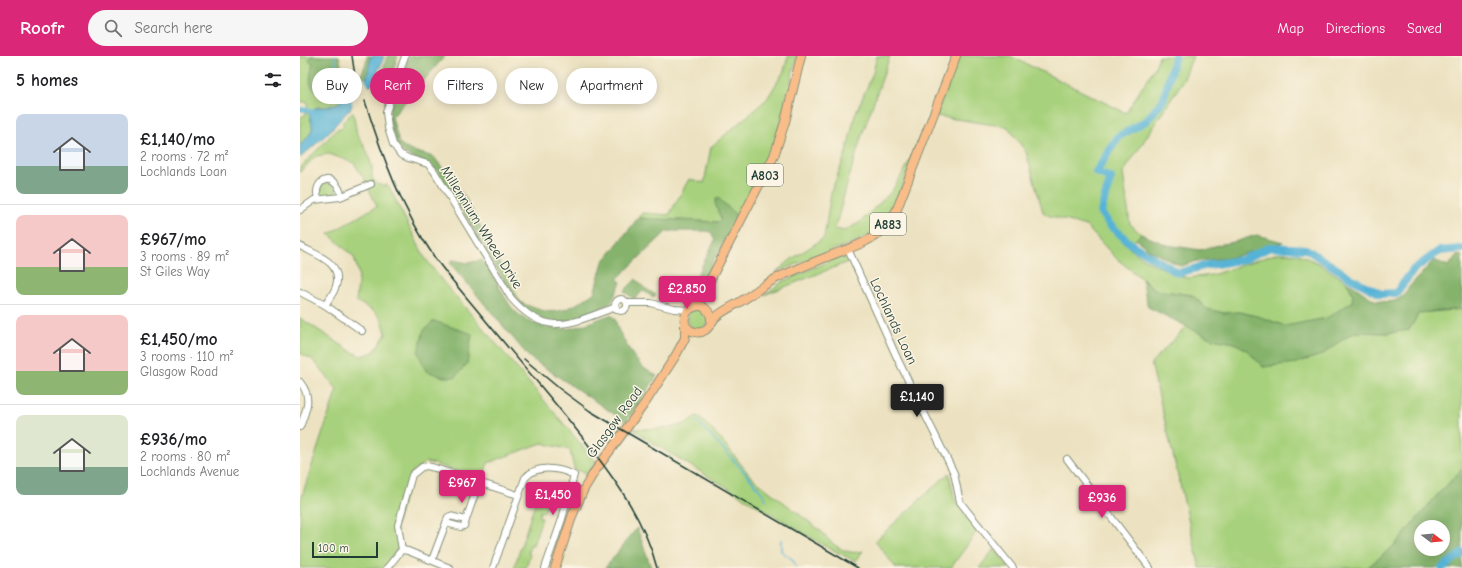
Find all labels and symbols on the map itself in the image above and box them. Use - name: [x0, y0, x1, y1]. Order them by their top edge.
- street label: Millennium Wheel Drive: [437, 163, 526, 292]
- road number: A803: [747, 164, 783, 186]
- road number: A883: [870, 213, 906, 235]
- street label: Lochlands Loan: [866, 275, 921, 367]
- pin: £2,850: [654, 276, 720, 310]
- street label: Glasgow Road: [583, 383, 646, 461]
- pin: £1,140: [884, 384, 950, 418]
- pin: £967: [438, 470, 486, 504]
- pin: £1,450: [520, 482, 586, 516]
- pin: £936: [1078, 485, 1126, 519]
- north arrow: [1414, 520, 1450, 556]
- scale bar: [312, 540, 378, 559]

